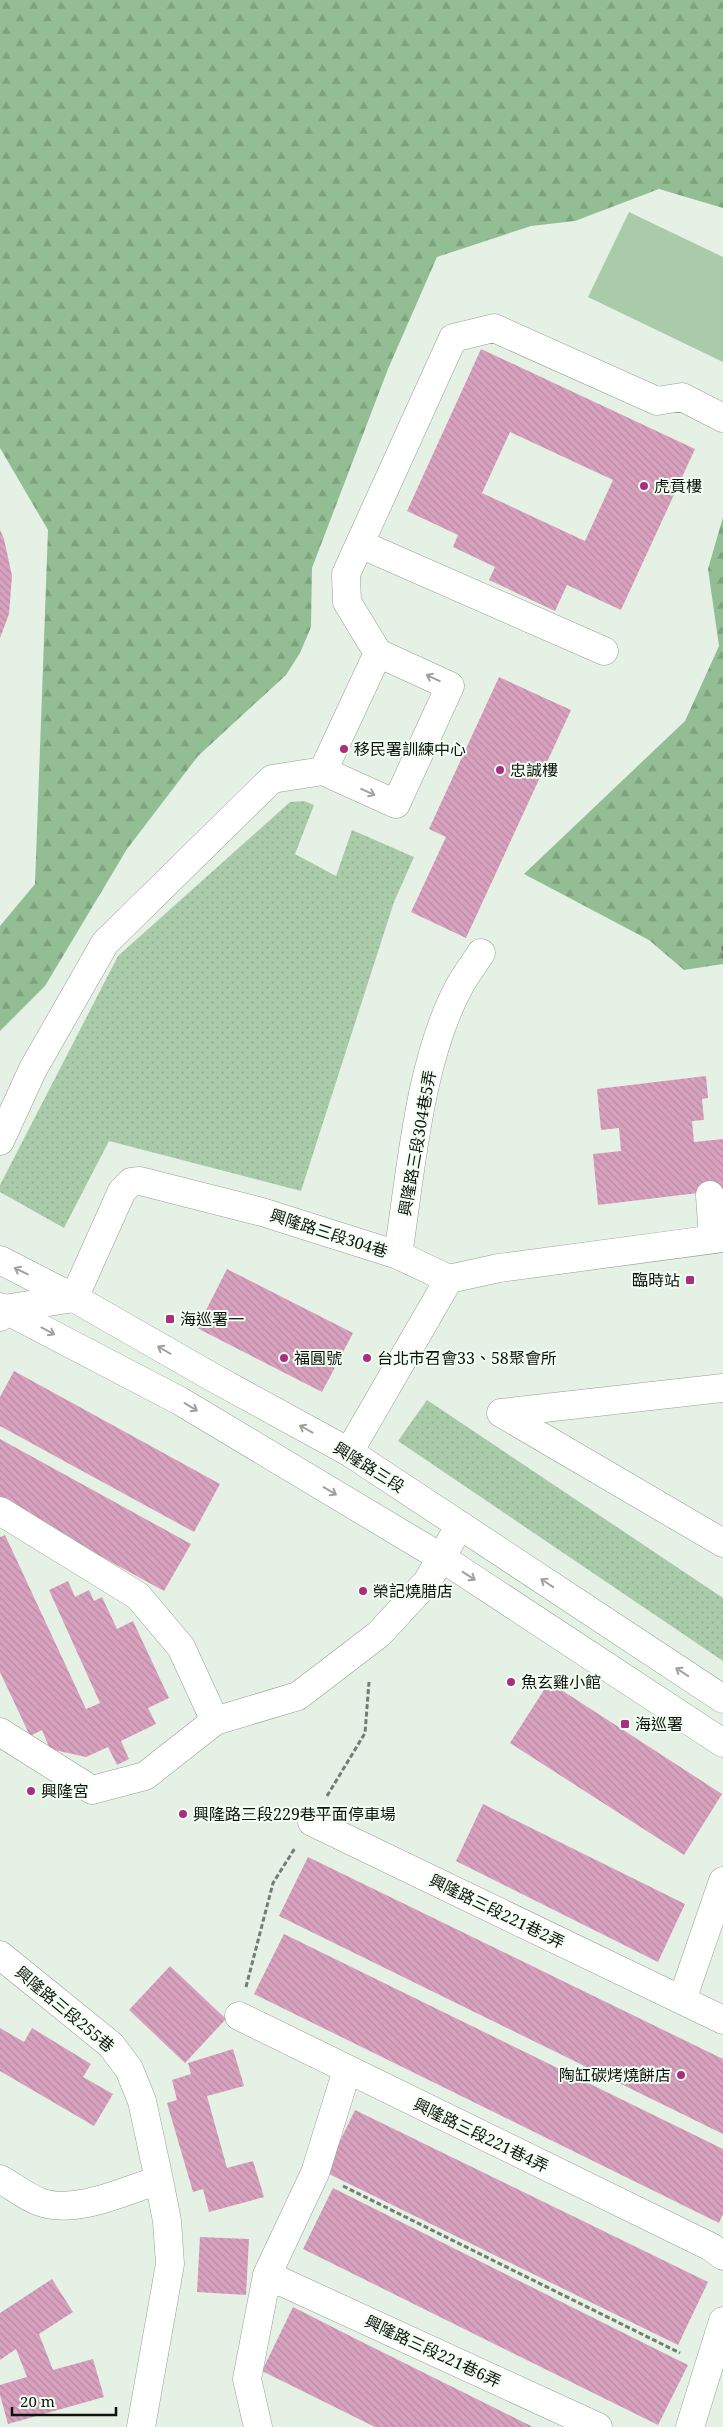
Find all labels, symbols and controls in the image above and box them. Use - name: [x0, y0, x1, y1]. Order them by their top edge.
- place label: 虎賁樓: [654, 475, 702, 497]
- marker: 虎賁樓: [638, 480, 650, 492]
- one-way arrow: [426, 673, 441, 682]
- place label: 移民署訓練中心: [354, 738, 466, 760]
- marker: 移民署訓練中心: [338, 743, 350, 755]
- place label: 忠誠樓: [510, 759, 558, 781]
- marker: 忠誠樓: [494, 764, 506, 776]
- one-way arrow: [360, 787, 375, 797]
- street label: 興隆路三段304巷5弄: [393, 1068, 441, 1218]
- street label: 興隆路三段304巷: [267, 1204, 391, 1262]
- one-way arrow: [14, 1266, 29, 1276]
- place label: 臨時站: [632, 1269, 680, 1291]
- marker: 臨時站: [684, 1274, 696, 1286]
- place label: 海巡署一: [180, 1308, 244, 1330]
- marker: 海巡署一: [164, 1313, 176, 1325]
- one-way arrow: [40, 1326, 55, 1336]
- one-way arrow: [157, 1344, 172, 1354]
- place label: 福圓號: [294, 1347, 342, 1369]
- place label: 台北市召會33、58聚會所: [377, 1347, 557, 1369]
- marker: 福圓號: [278, 1352, 290, 1364]
- marker: 台北市召會33、58聚會所: [361, 1352, 373, 1364]
- one-way arrow: [183, 1403, 197, 1413]
- one-way arrow: [299, 1424, 314, 1433]
- street label: 興隆路三段: [329, 1436, 409, 1498]
- one-way arrow: [323, 1487, 337, 1497]
- one-way arrow: [462, 1571, 476, 1581]
- one-way arrow: [540, 1577, 554, 1588]
- place label: 榮記燒腊店: [373, 1580, 453, 1602]
- marker: 榮記燒腊店: [357, 1585, 369, 1597]
- one-way arrow: [676, 1667, 690, 1677]
- place label: 魚玄雞小館: [521, 1671, 601, 1693]
- marker: 魚玄雞小館: [505, 1676, 517, 1688]
- place label: 海巡署: [635, 1713, 683, 1735]
- marker: 海巡署: [619, 1718, 631, 1730]
- place label: 興隆宮: [41, 1780, 89, 1802]
- marker: 興隆宮: [25, 1785, 37, 1797]
- place label: 興隆路三段229巷平面停車場: [193, 1803, 396, 1825]
- marker: 興隆路三段229巷平面停車場: [177, 1808, 189, 1820]
- street label: 興隆路三段221巷2弄: [426, 1869, 568, 1953]
- street label: 興隆路三段255巷: [11, 1961, 119, 2057]
- place label: 陶缸碳烤燒餅店: [559, 2064, 671, 2086]
- marker: 陶缸碳烤燒餅店: [675, 2069, 687, 2081]
- street label: 興隆路三段221巷4弄: [410, 2093, 552, 2177]
- street label: 興隆路三段221巷6弄: [361, 2310, 505, 2392]
- scale bar: [12, 2384, 116, 2416]
- text: 20 m: [20, 2391, 55, 2411]

